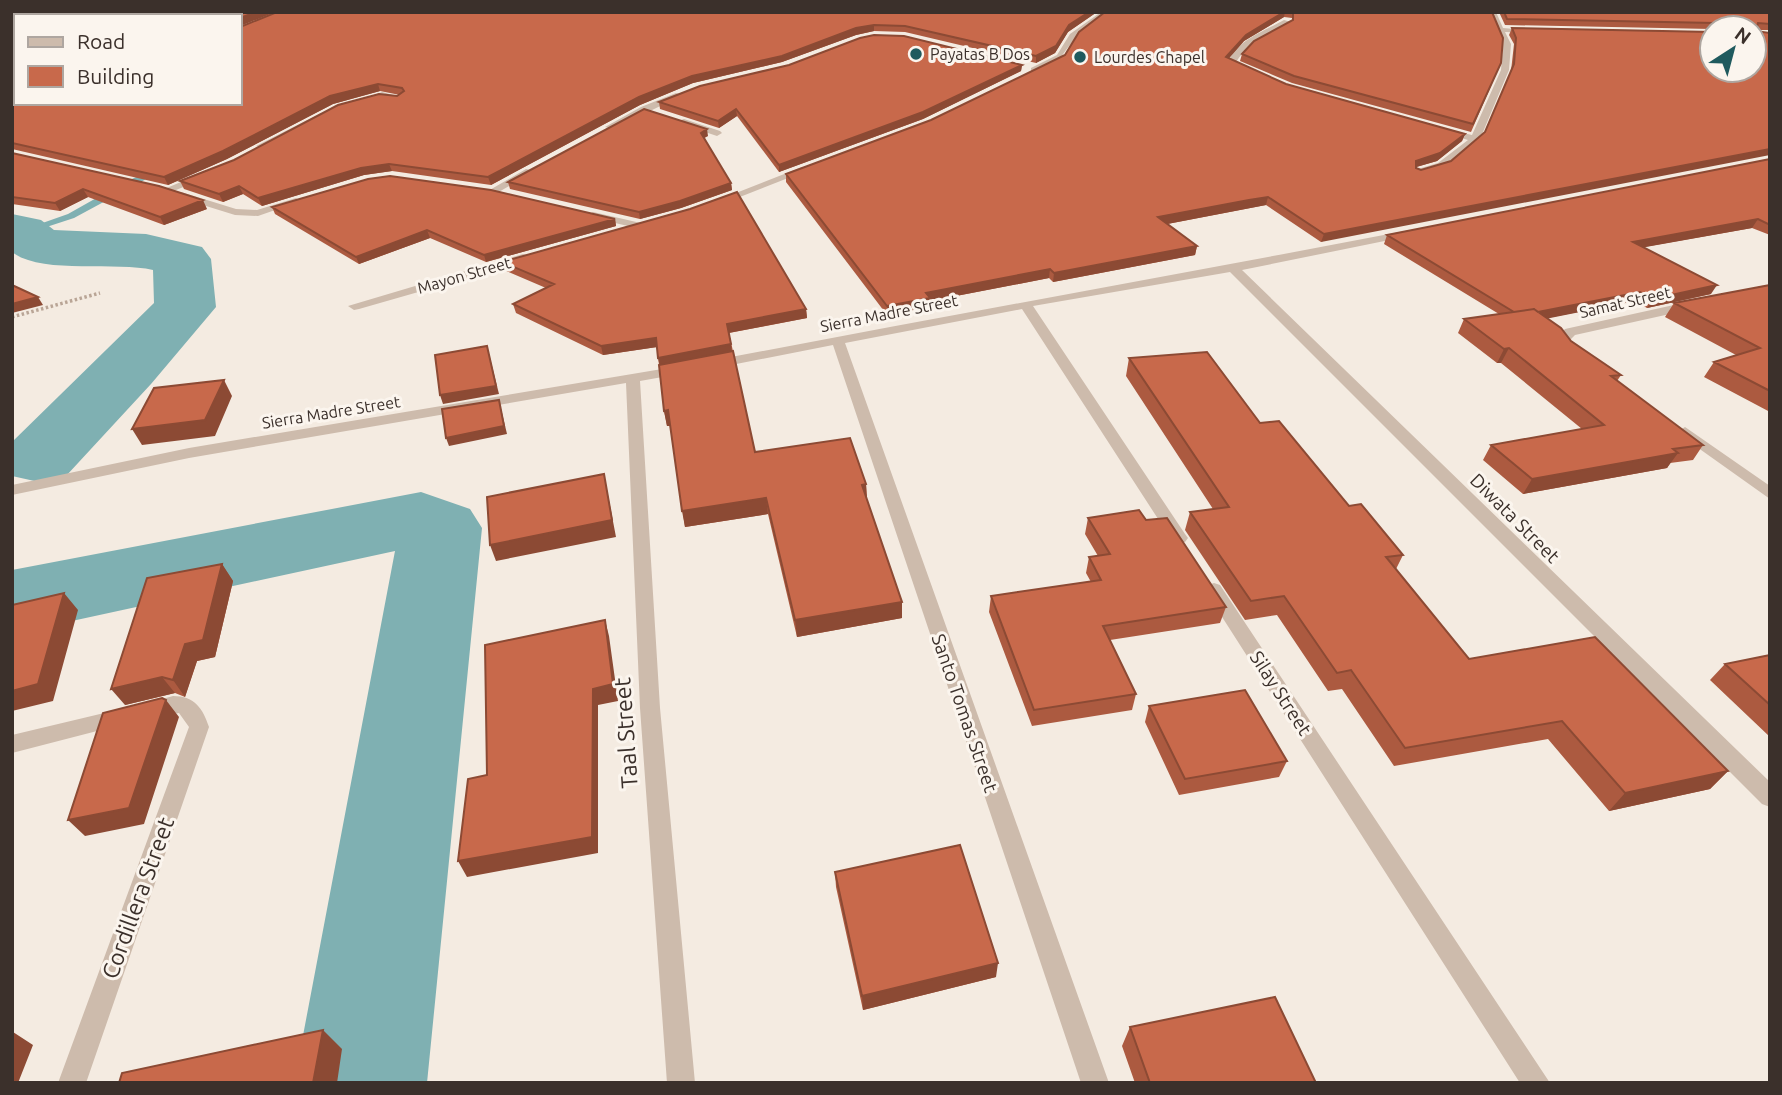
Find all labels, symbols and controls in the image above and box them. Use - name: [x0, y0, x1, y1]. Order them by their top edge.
- legend: [14, 14, 242, 105]
- north arrow: [1698, 14, 1768, 84]
- text: N: [1731, 22, 1755, 48]
- text: Road: [77, 29, 125, 53]
- place label: Payatas B Dos: [930, 45, 1030, 63]
- marker: Payatas B Dos: [908, 46, 924, 62]
- place label: Lourdes Chapel: [1094, 48, 1205, 66]
- marker: Lourdes Chapel: [1072, 49, 1088, 65]
- text: Building: [77, 64, 154, 88]
- street label: Mayon Street: [415, 253, 514, 297]
- street label: Samat Street: [1578, 283, 1673, 321]
- street label: Sierra Madre Street: [819, 291, 960, 335]
- street label: Sierra Madre Street: [261, 392, 402, 432]
- street label: Diwata Street: [1466, 469, 1565, 568]
- street label: Santo Tomas Street: [928, 631, 1003, 796]
- street label: Silay Street: [1246, 647, 1317, 740]
- street label: Taal Street: [609, 677, 642, 789]
- street label: Cordillera Street: [97, 814, 178, 982]

